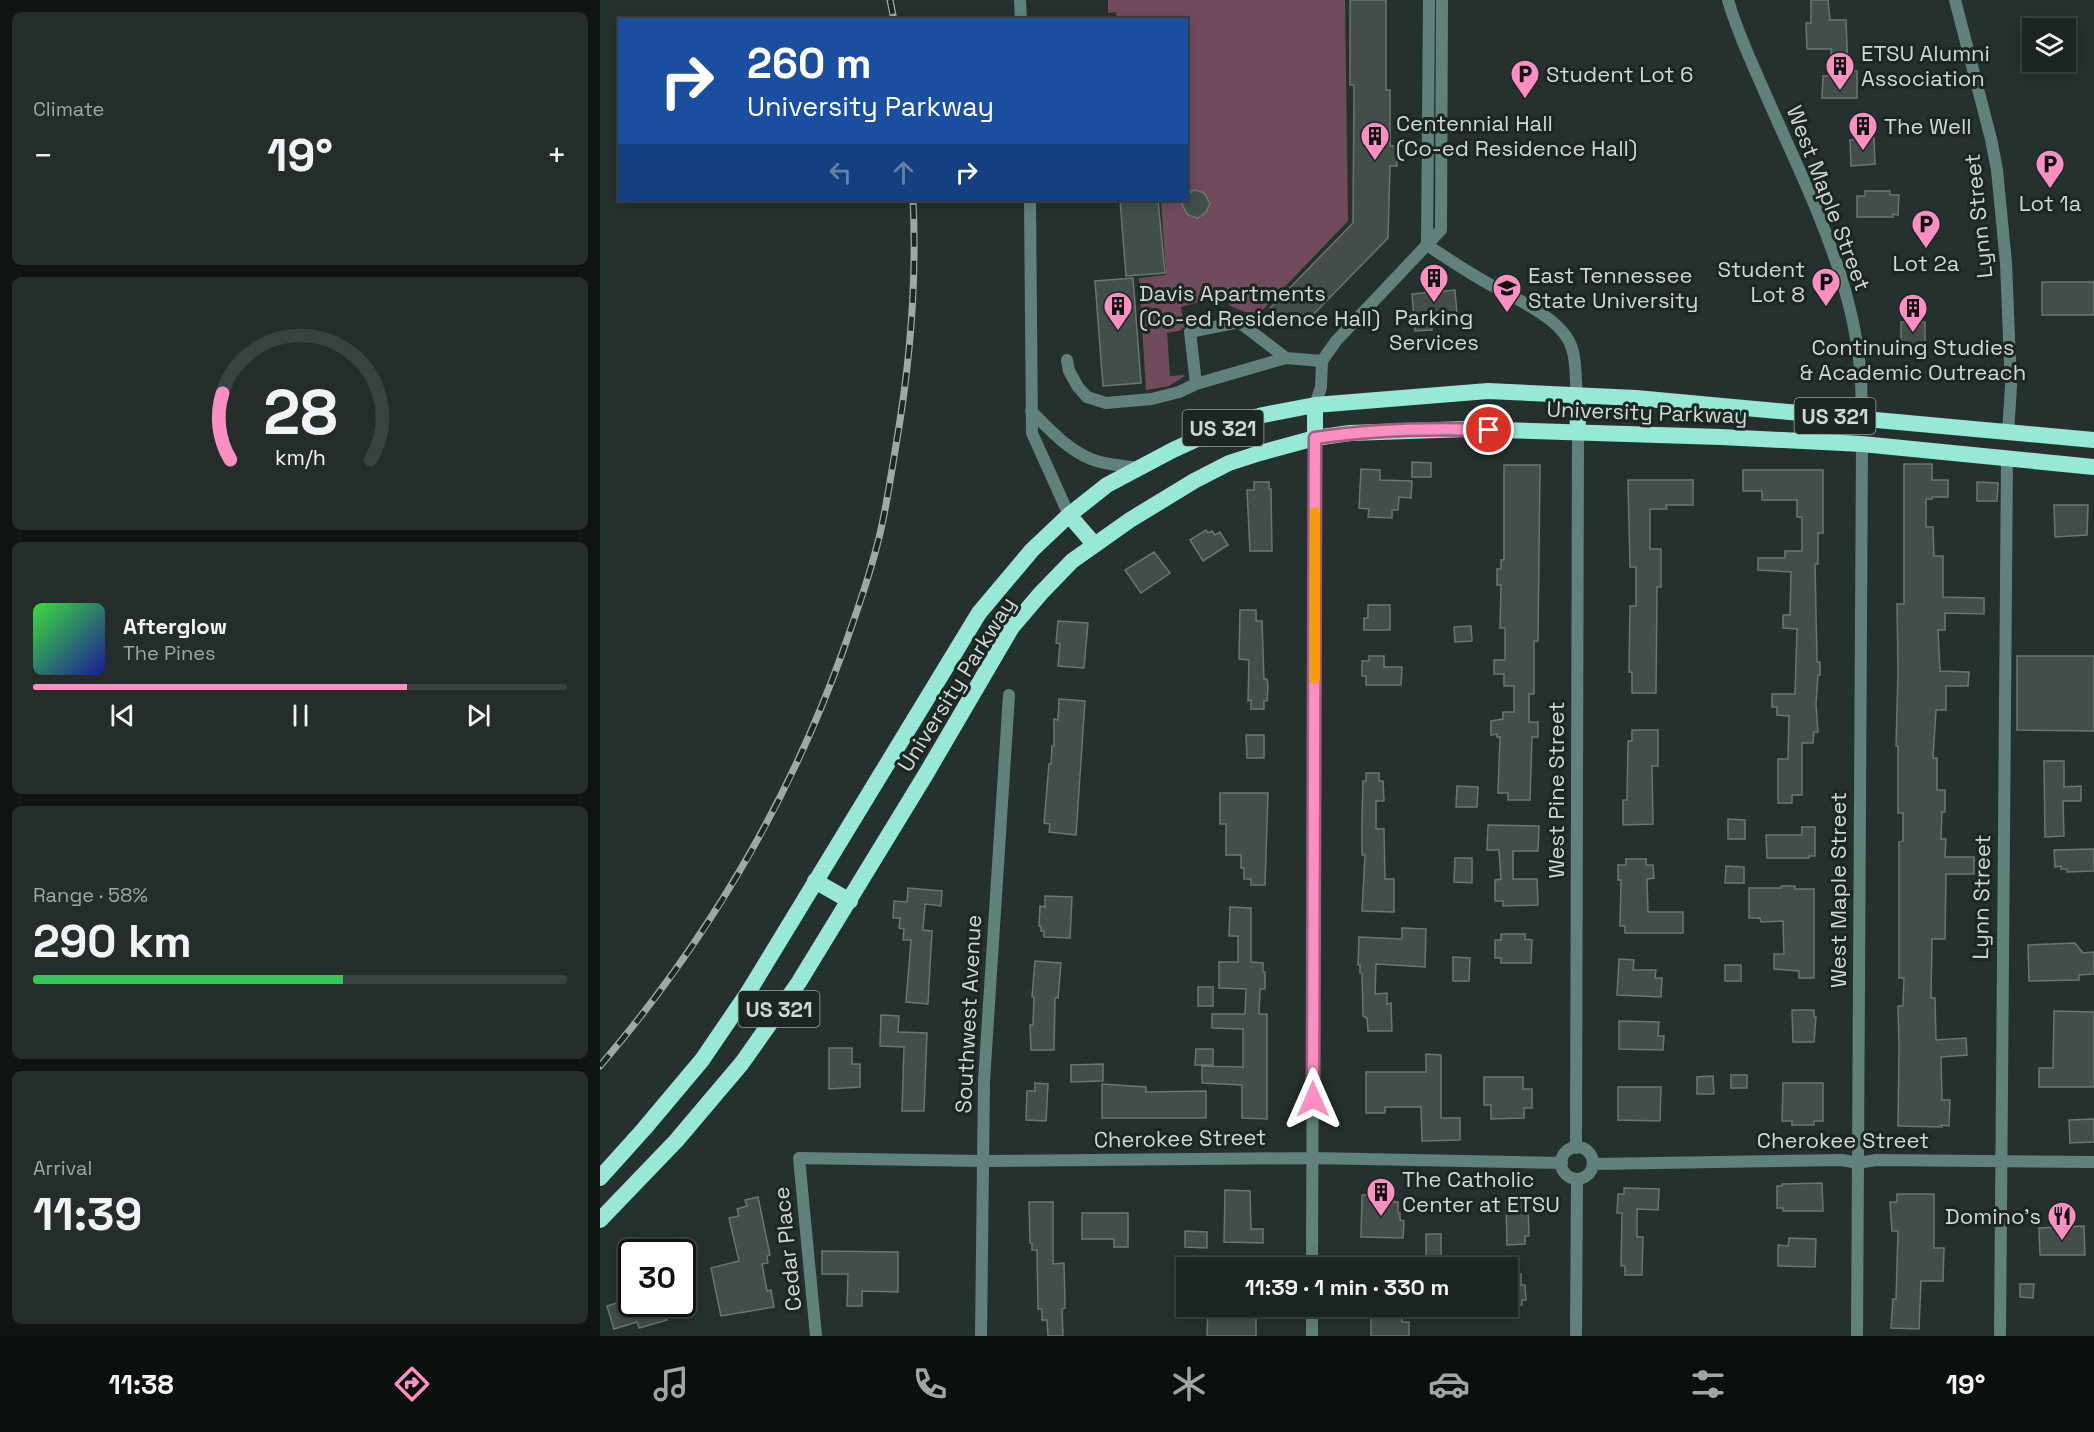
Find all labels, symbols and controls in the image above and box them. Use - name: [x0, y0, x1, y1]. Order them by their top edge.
- map controls: [2022, 18, 2076, 72]
- button: layers: [2022, 18, 2076, 72]
- text: 260 m: [747, 37, 872, 90]
- place label: ETSU Alumni Association: [1861, 39, 1990, 92]
- icon: right: [648, 42, 726, 120]
- building icon: ETSU Alumni Association: [1824, 50, 1856, 92]
- parking icon: Student Lot 6: [1509, 58, 1541, 100]
- place label: Student Lot 6: [1546, 60, 1694, 88]
- text: University Parkway: [747, 89, 994, 124]
- text: Climate: [33, 96, 104, 122]
- street label: West Maple Street: [1781, 101, 1877, 295]
- place label: Centennial Hall (Co-ed Residence Hall): [1396, 109, 1637, 162]
- building icon: The Well: [1847, 110, 1879, 152]
- place label: The Well: [1884, 112, 1972, 140]
- building icon: Centennial Hall (Co-ed Residence Hall): [1359, 120, 1391, 162]
- text: 19°: [267, 127, 333, 184]
- text: −: [33, 135, 53, 177]
- text: +: [547, 135, 567, 177]
- parking icon: Lot 1a: [2034, 148, 2066, 190]
- street label: Lynn Street: [1958, 152, 1998, 280]
- icon: left: [824, 156, 857, 189]
- icon: ahead: [887, 156, 920, 189]
- icon: right: [950, 156, 983, 189]
- place label: Lot 1a: [2019, 189, 2082, 217]
- parking icon: Lot 2a: [1910, 208, 1942, 250]
- place label: Lot 2a: [1893, 249, 1960, 277]
- place label: Student Lot 8: [1717, 255, 1805, 308]
- place label: East Tennessee State University: [1528, 261, 1699, 314]
- building icon: Parking Services: [1418, 262, 1450, 304]
- parking icon: Student Lot 8: [1810, 266, 1842, 308]
- school or university icon: East Tennessee State University: [1491, 272, 1523, 314]
- place label: Davis Apartments (Co-ed Residence Hall): [1139, 279, 1380, 332]
- building icon: Davis Apartments (Co-ed Residence Hall): [1102, 290, 1134, 332]
- building icon: Continuing Studies & Academic Outreach: [1897, 292, 1929, 334]
- place label: Parking Services: [1389, 303, 1479, 356]
- place label: Continuing Studies & Academic Outreach: [1800, 333, 2026, 386]
- text: 28: [263, 373, 337, 452]
- street label: University Parkway: [1546, 394, 1748, 430]
- road number: US 321: [1794, 398, 1876, 434]
- pin: [1463, 404, 1514, 455]
- road number: US 321: [1182, 410, 1264, 446]
- icon: arrive: [1472, 413, 1505, 446]
- text: km/h: [274, 445, 326, 472]
- street label: University Parkway: [891, 591, 1021, 777]
- text: Afterglow: [123, 612, 227, 640]
- text: The Pines: [123, 640, 216, 666]
- icon: previous: [106, 699, 139, 732]
- icon: pause: [284, 699, 317, 732]
- icon: next: [462, 699, 495, 732]
- street label: West Pine Street: [1542, 701, 1570, 879]
- street label: West Maple Street: [1824, 792, 1852, 988]
- street label: Lynn Street: [1966, 834, 1996, 960]
- text: Range · 58%: [33, 882, 148, 908]
- text: 290 km: [33, 913, 192, 970]
- street label: Southwest Avenue: [949, 914, 987, 1114]
- road number: US 321: [738, 991, 819, 1027]
- position arrow: [1281, 1067, 1345, 1131]
- street label: Cherokee Street: [1094, 1122, 1266, 1154]
- street label: Cherokee Street: [1757, 1126, 1929, 1154]
- text: Arrival: [33, 1155, 92, 1181]
- place label: The Catholic Center at ETSU: [1402, 1165, 1560, 1218]
- building icon: The Catholic Center at ETSU: [1365, 1176, 1397, 1218]
- street label: Cedar Place: [767, 1185, 807, 1313]
- text: 11:39: [33, 1186, 142, 1243]
- restaurant icon: Domino's: [2046, 1200, 2078, 1242]
- place label: Domino's: [1945, 1202, 2041, 1230]
- speed limit sign: 30: [618, 1239, 696, 1317]
- text: 11:39 · 1 min · 330 m: [1245, 1273, 1449, 1301]
- icon: directions: [391, 1363, 433, 1405]
- icon: music: [650, 1363, 692, 1405]
- icon: phone: [909, 1363, 951, 1405]
- icon: climate: [1168, 1363, 1210, 1405]
- icon: car: [1428, 1363, 1470, 1405]
- icon: filters: [1687, 1363, 1729, 1405]
- text: 11:38: [109, 1367, 174, 1402]
- text: 19°: [1946, 1367, 1985, 1402]

